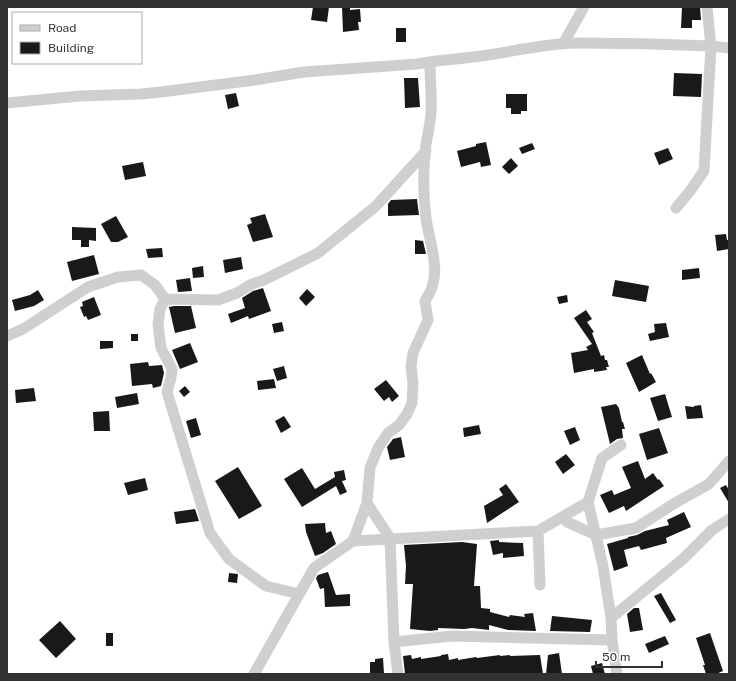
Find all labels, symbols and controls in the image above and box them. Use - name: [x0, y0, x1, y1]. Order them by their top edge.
- legend: [12, 12, 142, 64]
- text: Road: [48, 21, 76, 35]
- text: Building: [48, 41, 94, 55]
- scale bar: [596, 643, 662, 669]
- text: 50 m: [602, 650, 630, 664]

